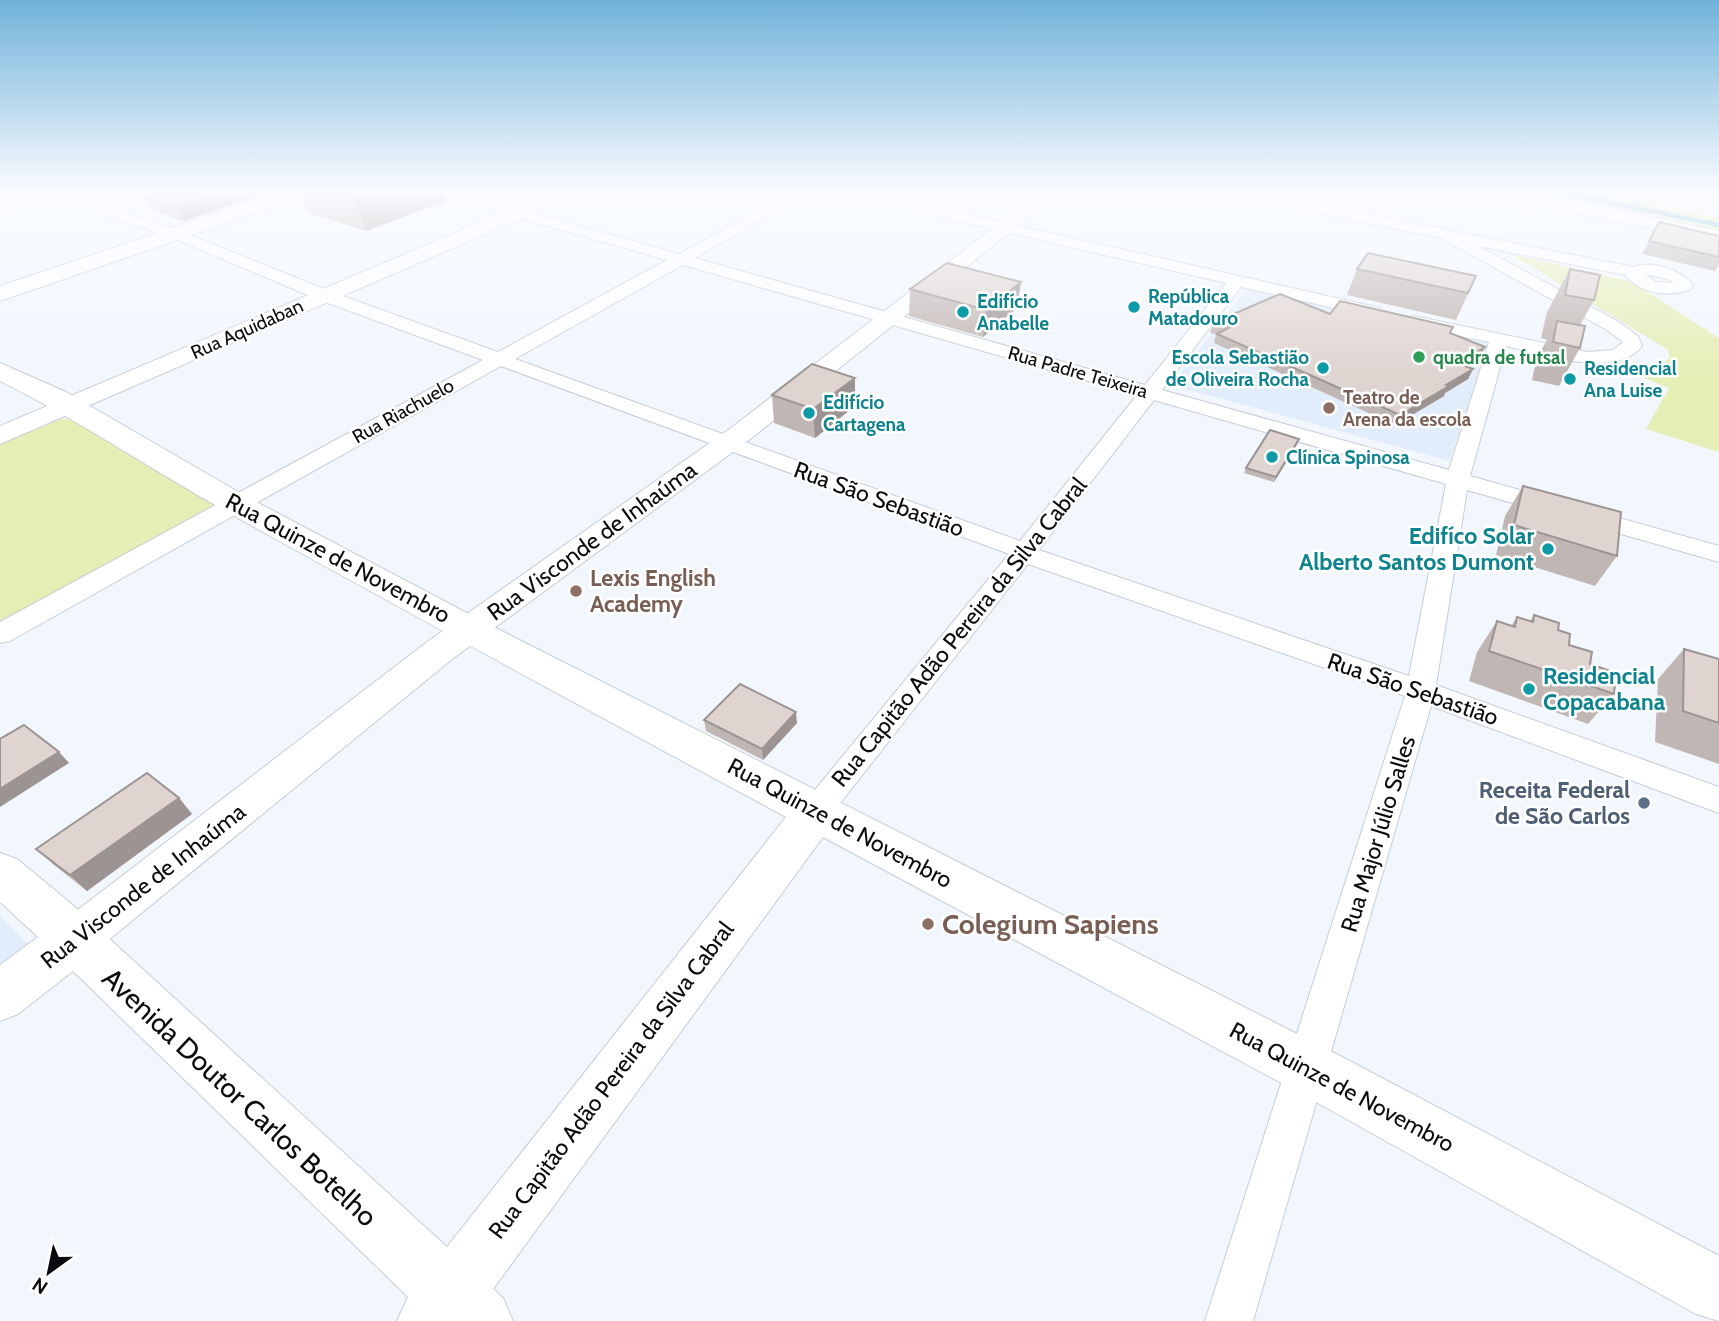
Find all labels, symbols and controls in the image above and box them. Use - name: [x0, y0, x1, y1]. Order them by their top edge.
- place label: República Matadouro: [1148, 285, 1238, 330]
- place label: Edifício Anabelle: [977, 290, 1049, 335]
- street label: Rua Aquidaban: [187, 294, 307, 364]
- marker: República Matadouro: [1126, 299, 1142, 315]
- marker: Edifício Anabelle: [955, 304, 971, 320]
- street label: Rua Padre Teixeira: [1005, 341, 1151, 403]
- place label: Escola Sebastião de Oliveira Rocha: [1166, 346, 1310, 391]
- place label: quadra de futsal: [1433, 346, 1565, 369]
- marker: quadra de futsal: [1411, 349, 1427, 365]
- place label: Residencial Ana Luise: [1584, 357, 1677, 402]
- marker: Escola Sebastião de Oliveira Rocha: [1315, 360, 1331, 376]
- marker: Residencial Ana Luise: [1562, 371, 1578, 387]
- street label: Rua Riachuelo: [348, 374, 458, 448]
- place label: Teatro de Arena da escola: [1343, 386, 1472, 431]
- place label: Edifício Cartagena: [823, 391, 906, 436]
- marker: Teatro de Arena da escola: [1321, 400, 1337, 416]
- marker: Edifício Cartagena: [801, 405, 817, 421]
- place label: Clínica Spinosa: [1286, 446, 1410, 469]
- marker: Clínica Spinosa: [1264, 449, 1280, 465]
- street label: Rua São Sebastião: [790, 455, 968, 543]
- street label: Rua Visconde de Inhaúma: [482, 456, 702, 626]
- street label: Rua Capitão Adão Pereira da Silva Cabral: [825, 471, 1093, 792]
- street label: Rua Quinze de Novembro: [221, 487, 455, 629]
- place label: Edifíco Solar Alberto Santos Dumont: [1299, 522, 1534, 576]
- marker: Edifíco Solar Alberto Santos Dumont: [1540, 541, 1556, 557]
- place label: Lexis English Academy: [590, 564, 716, 618]
- marker: Lexis English Academy: [568, 583, 584, 599]
- street label: Rua São Sebastião: [1324, 647, 1502, 731]
- place label: Residencial Copacabana: [1543, 662, 1666, 716]
- marker: Residencial Copacabana: [1521, 681, 1537, 697]
- street label: Rua Major Júlio Salles: [1335, 732, 1421, 936]
- street label: Rua Quinze de Novembro: [723, 752, 957, 894]
- place label: Receita Federal de São Carlos: [1479, 776, 1630, 830]
- marker: Receita Federal de São Carlos: [1636, 795, 1652, 811]
- street label: Rua Visconde de Inhaúma: [35, 797, 251, 975]
- place label: Colegium Sapiens: [942, 907, 1159, 941]
- street label: Rua Capitão Adão Pereira da Silva Cabral: [483, 915, 740, 1244]
- marker: Colegium Sapiens: [920, 916, 936, 932]
- street label: Avenida Doutor Carlos Botelho: [96, 961, 384, 1233]
- street label: Rua Quinze de Novembro: [1225, 1016, 1459, 1158]
- north arrow: [14, 1237, 84, 1307]
- text: N: [28, 1273, 52, 1299]

